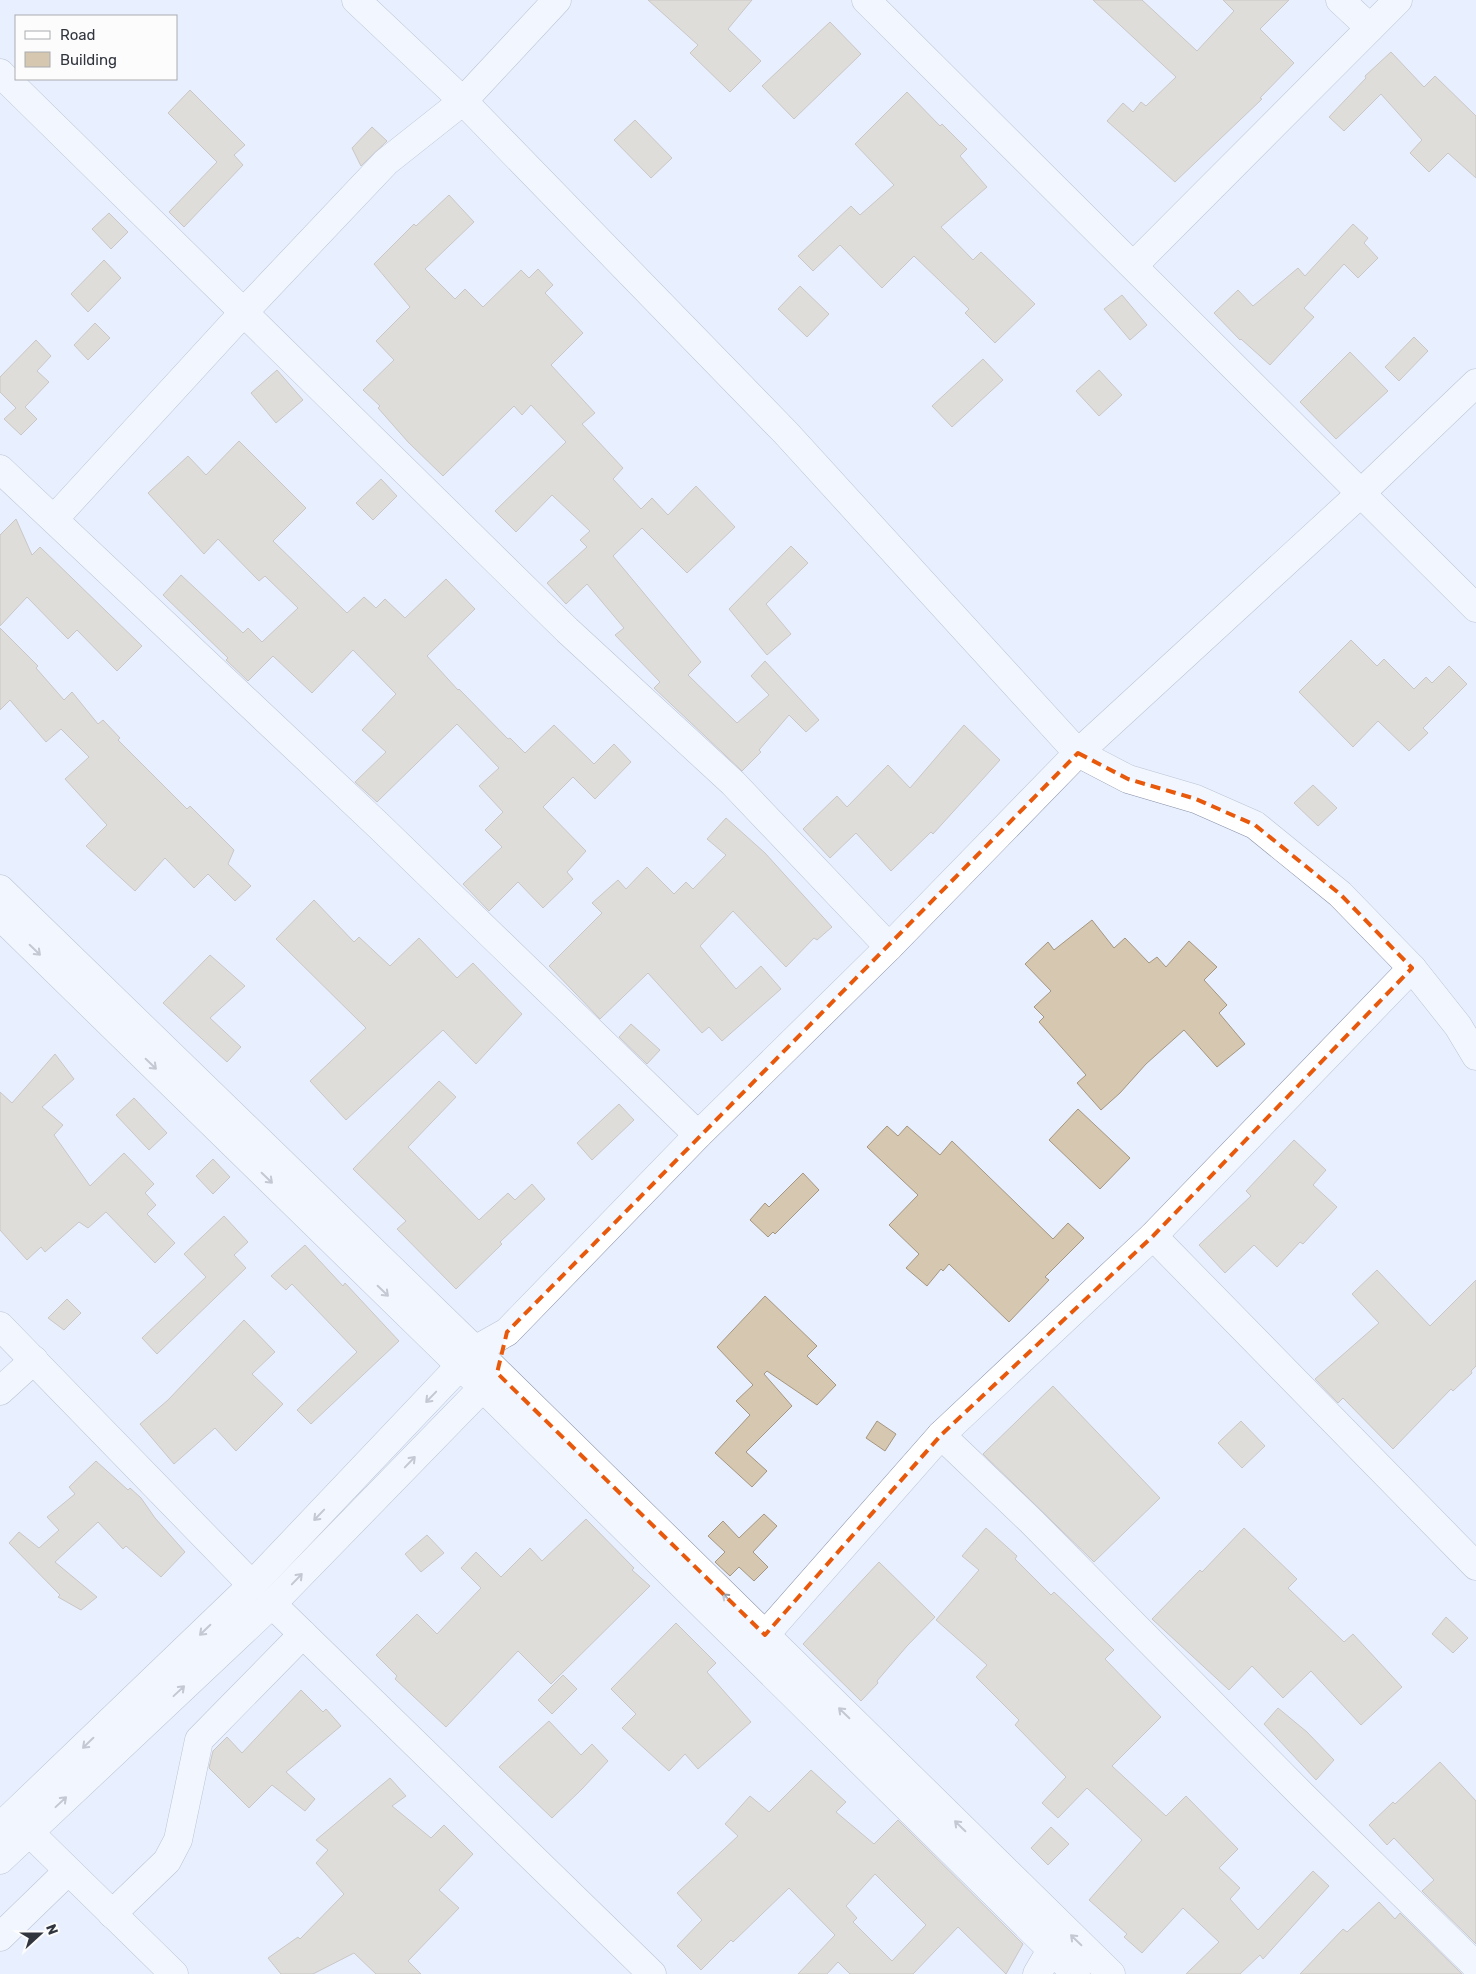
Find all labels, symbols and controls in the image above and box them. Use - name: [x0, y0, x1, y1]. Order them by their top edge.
- legend: [15, 15, 178, 80]
- text: Road: [60, 26, 96, 44]
- text: Building: [60, 51, 117, 69]
- one-way arrow: [29, 944, 41, 957]
- one-way arrow: [145, 1058, 157, 1070]
- one-way arrow: [261, 1172, 273, 1184]
- one-way arrow: [377, 1285, 390, 1297]
- one-way arrow: [425, 1391, 437, 1403]
- one-way arrow: [404, 1456, 416, 1469]
- one-way arrow: [313, 1509, 325, 1521]
- one-way arrow: [290, 1573, 302, 1585]
- one-way arrow: [722, 1593, 734, 1605]
- one-way arrow: [199, 1624, 211, 1637]
- one-way arrow: [173, 1685, 185, 1697]
- one-way arrow: [838, 1707, 850, 1719]
- one-way arrow: [81, 1737, 94, 1749]
- one-way arrow: [54, 1796, 67, 1808]
- one-way arrow: [954, 1820, 966, 1833]
- north arrow: [15, 1909, 65, 1959]
- text: N: [42, 1922, 61, 1937]
- one-way arrow: [1070, 1934, 1083, 1946]

